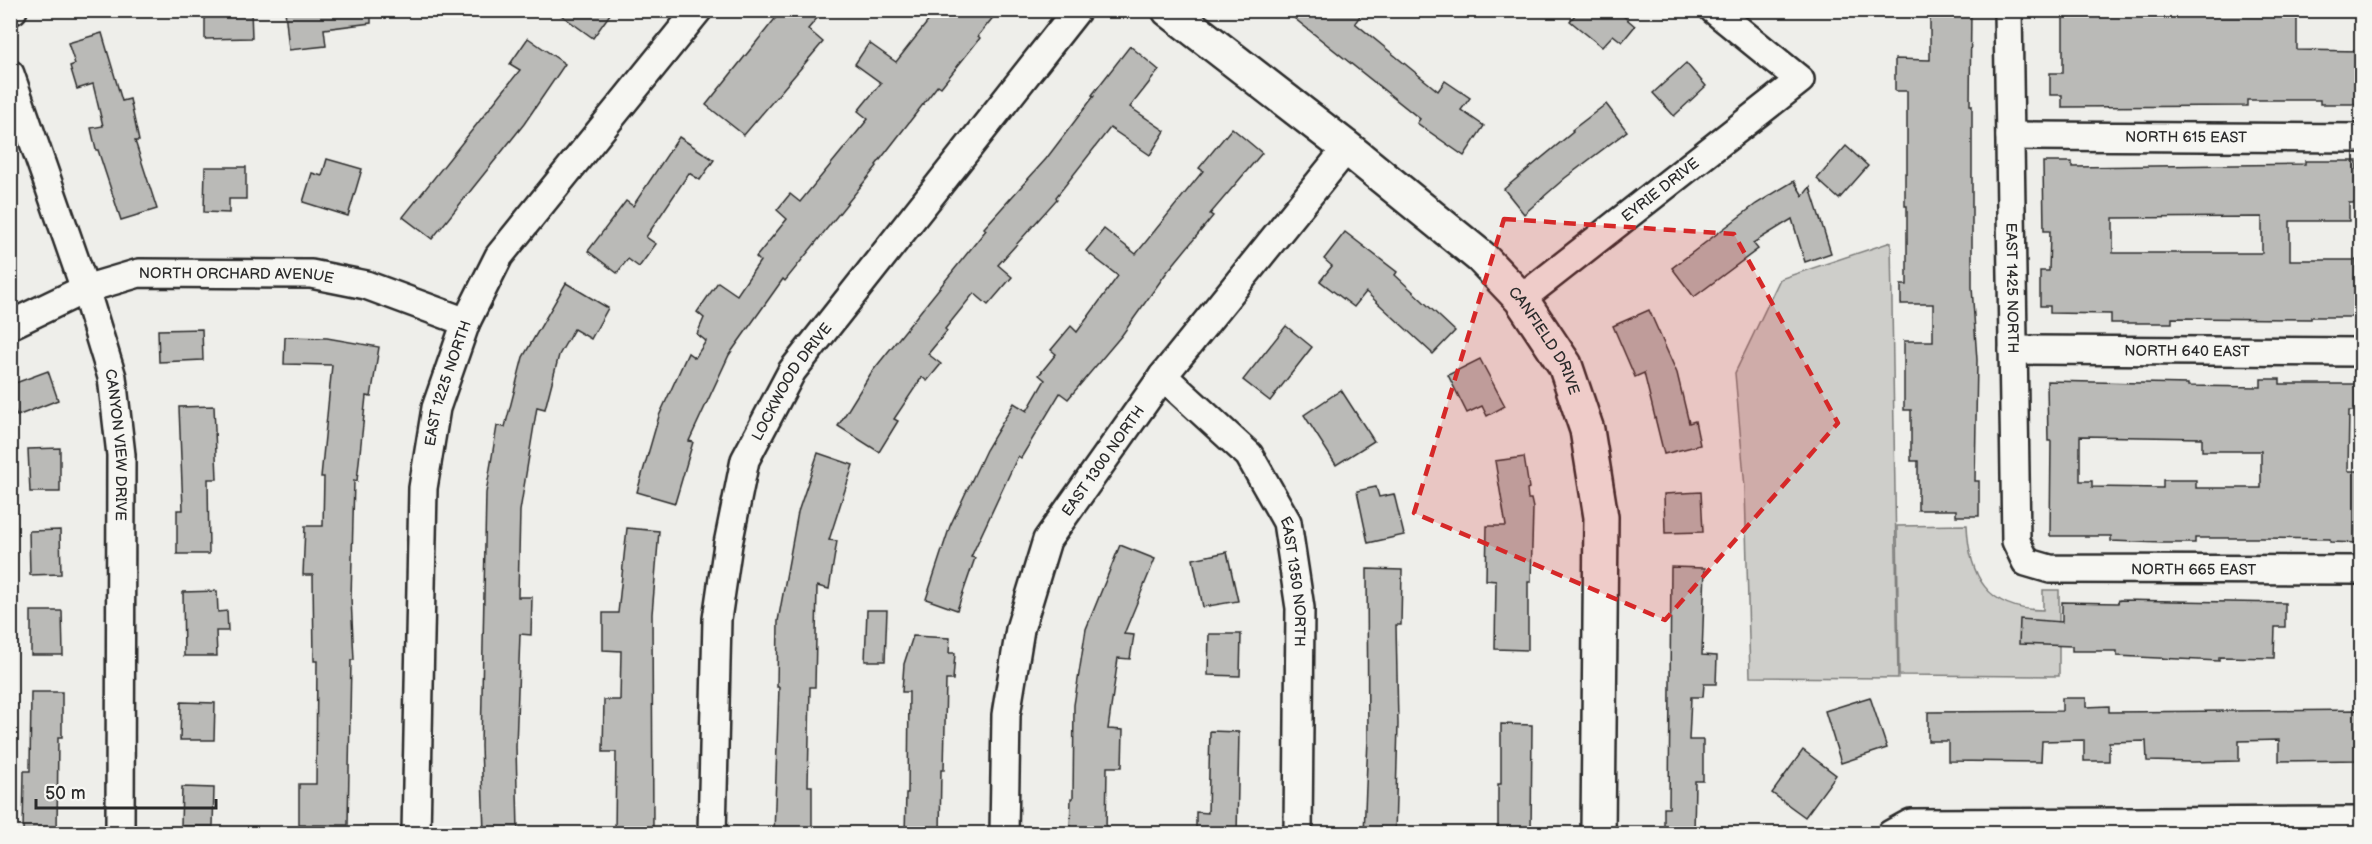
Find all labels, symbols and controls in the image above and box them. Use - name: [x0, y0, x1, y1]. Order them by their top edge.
- street label: NORTH 615 EAST: [2125, 127, 2247, 147]
- street label: EYRIE DRIVE: [1618, 153, 1703, 226]
- street label: EAST 1425 NORTH: [2002, 222, 2023, 354]
- street label: NORTH ORCHARD AVENUE: [139, 263, 336, 288]
- street label: CANFIELD DRIVE: [1505, 282, 1584, 397]
- street label: EAST 1225 NORTH: [420, 318, 475, 447]
- street label: LOCKWOOD DRIVE: [748, 319, 836, 444]
- street label: NORTH 640 EAST: [2124, 341, 2250, 361]
- street label: CANYON VIEW DRIVE: [101, 367, 131, 521]
- street label: EAST 1300 NORTH: [1057, 402, 1149, 520]
- street label: EAST 1350 NORTH: [1276, 513, 1310, 647]
- street label: NORTH 665 EAST: [2131, 560, 2256, 579]
- scale bar: [36, 772, 216, 810]
- text: 50 m: [45, 783, 86, 804]

